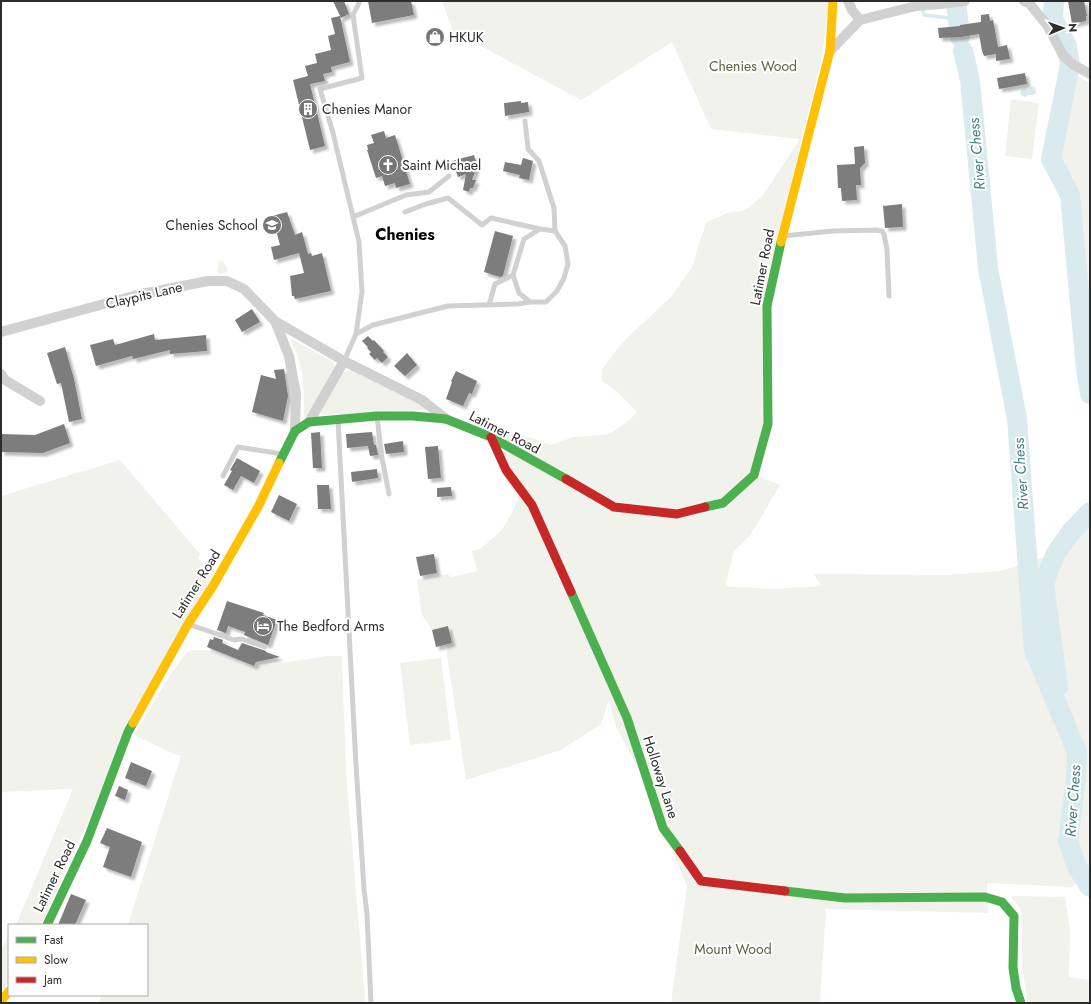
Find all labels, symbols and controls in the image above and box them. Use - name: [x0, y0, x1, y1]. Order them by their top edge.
- north arrow: [1043, 8, 1083, 48]
- text: N: [1065, 23, 1081, 32]
- shop icon: HKUK: [424, 26, 446, 48]
- place label: HKUK: [449, 27, 484, 47]
- park label: Chenies Wood: [709, 56, 797, 76]
- building icon: Chenies Manor: [297, 98, 319, 120]
- place label: Chenies Manor: [322, 99, 412, 119]
- water label: River Chess: [963, 117, 991, 191]
- church icon: Saint Michael: [377, 154, 399, 176]
- place label: Saint Michael: [402, 155, 481, 175]
- school or university icon: Chenies School: [261, 214, 283, 236]
- place label: Chenies School: [166, 215, 258, 235]
- district label: Chenies: [375, 223, 435, 246]
- street label: Latimer Road: [745, 227, 779, 307]
- street label: Claypits Lane: [104, 276, 184, 314]
- street label: Latimer Road: [466, 406, 544, 458]
- water label: River Chess: [1008, 437, 1034, 511]
- street label: Latimer Road: [167, 546, 225, 622]
- hotel icon: The Bedford Arms: [252, 615, 274, 637]
- place label: The Bedford Arms: [277, 616, 385, 636]
- street label: Holloway Lane: [638, 733, 684, 821]
- water label: River Chess: [1060, 764, 1086, 838]
- street label: Latimer Road: [28, 837, 80, 915]
- legend: [8, 924, 148, 996]
- text: Fast: [44, 931, 63, 949]
- park label: Mount Wood: [694, 939, 772, 959]
- text: Slow: [44, 951, 69, 969]
- text: Jam: [42, 971, 62, 989]

